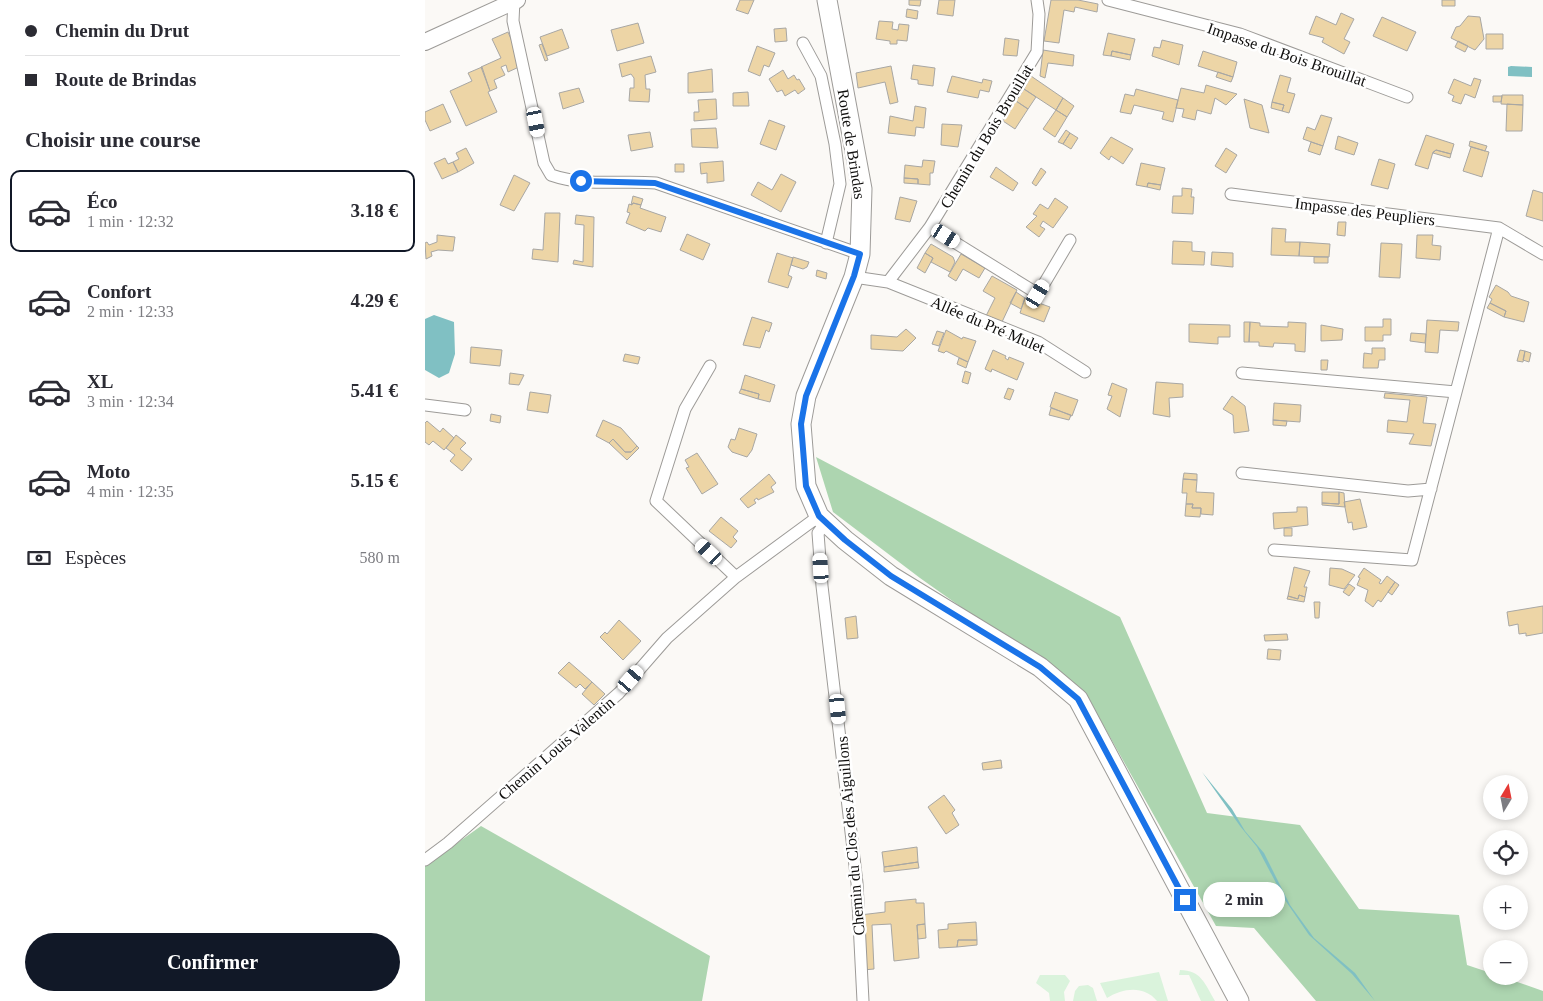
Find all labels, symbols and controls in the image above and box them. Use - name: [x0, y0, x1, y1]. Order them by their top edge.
- street label: Impasse du Bois Brouillat: [1205, 19, 1369, 91]
- text: Chemin du Drut: [55, 20, 189, 41]
- street label: Chemin du Bois Brouillat: [937, 61, 1036, 211]
- text: Route de Brindas: [55, 69, 196, 90]
- street label: Route de Brindas: [834, 88, 869, 200]
- car: [525, 106, 546, 138]
- text: Choisir une course: [25, 127, 201, 152]
- route start: [570, 170, 592, 192]
- icon: car: [27, 189, 72, 234]
- text: Éco: [87, 191, 118, 212]
- street label: Impasse des Peupliers: [1294, 194, 1436, 230]
- text: 3.18 €: [351, 200, 398, 221]
- text: 1 min · 12:32: [87, 213, 174, 230]
- car: [929, 222, 962, 250]
- car: [1023, 277, 1052, 311]
- icon: car: [27, 279, 72, 324]
- text: Confort: [87, 281, 151, 302]
- text: 4.29 €: [351, 290, 398, 311]
- street label: Allée du Pré Mulet: [928, 293, 1048, 356]
- text: 2 min · 12:33: [87, 303, 174, 320]
- icon: car: [27, 369, 72, 414]
- text: XL: [87, 371, 113, 392]
- text: 5.41 €: [351, 380, 398, 401]
- text: 3 min · 12:34: [87, 393, 174, 410]
- icon: car: [27, 459, 72, 504]
- text: Moto: [87, 461, 130, 482]
- text: 5.15 €: [351, 470, 398, 491]
- text: 4 min · 12:35: [87, 483, 174, 500]
- car: [692, 536, 725, 568]
- icon: cash: [25, 544, 53, 572]
- text: Espèces: [65, 547, 126, 568]
- text: 580 m: [360, 549, 400, 566]
- car: [812, 553, 829, 583]
- car: [615, 663, 646, 695]
- street label: Chemin Louis Valentin: [495, 693, 618, 803]
- car: [828, 693, 847, 725]
- street label: Chemin du Clos des Aiguillons: [833, 736, 869, 936]
- north arrow: [1483, 775, 1527, 820]
- map controls: [1483, 775, 1528, 985]
- button: locate: [1483, 830, 1528, 875]
- callout: 2 min: [1203, 882, 1285, 918]
- button: +: [1483, 885, 1528, 930]
- route end: [1174, 889, 1196, 911]
- text: 2 min: [1225, 891, 1263, 908]
- button: Confirmer: [25, 933, 400, 991]
- button: −: [1483, 940, 1528, 985]

